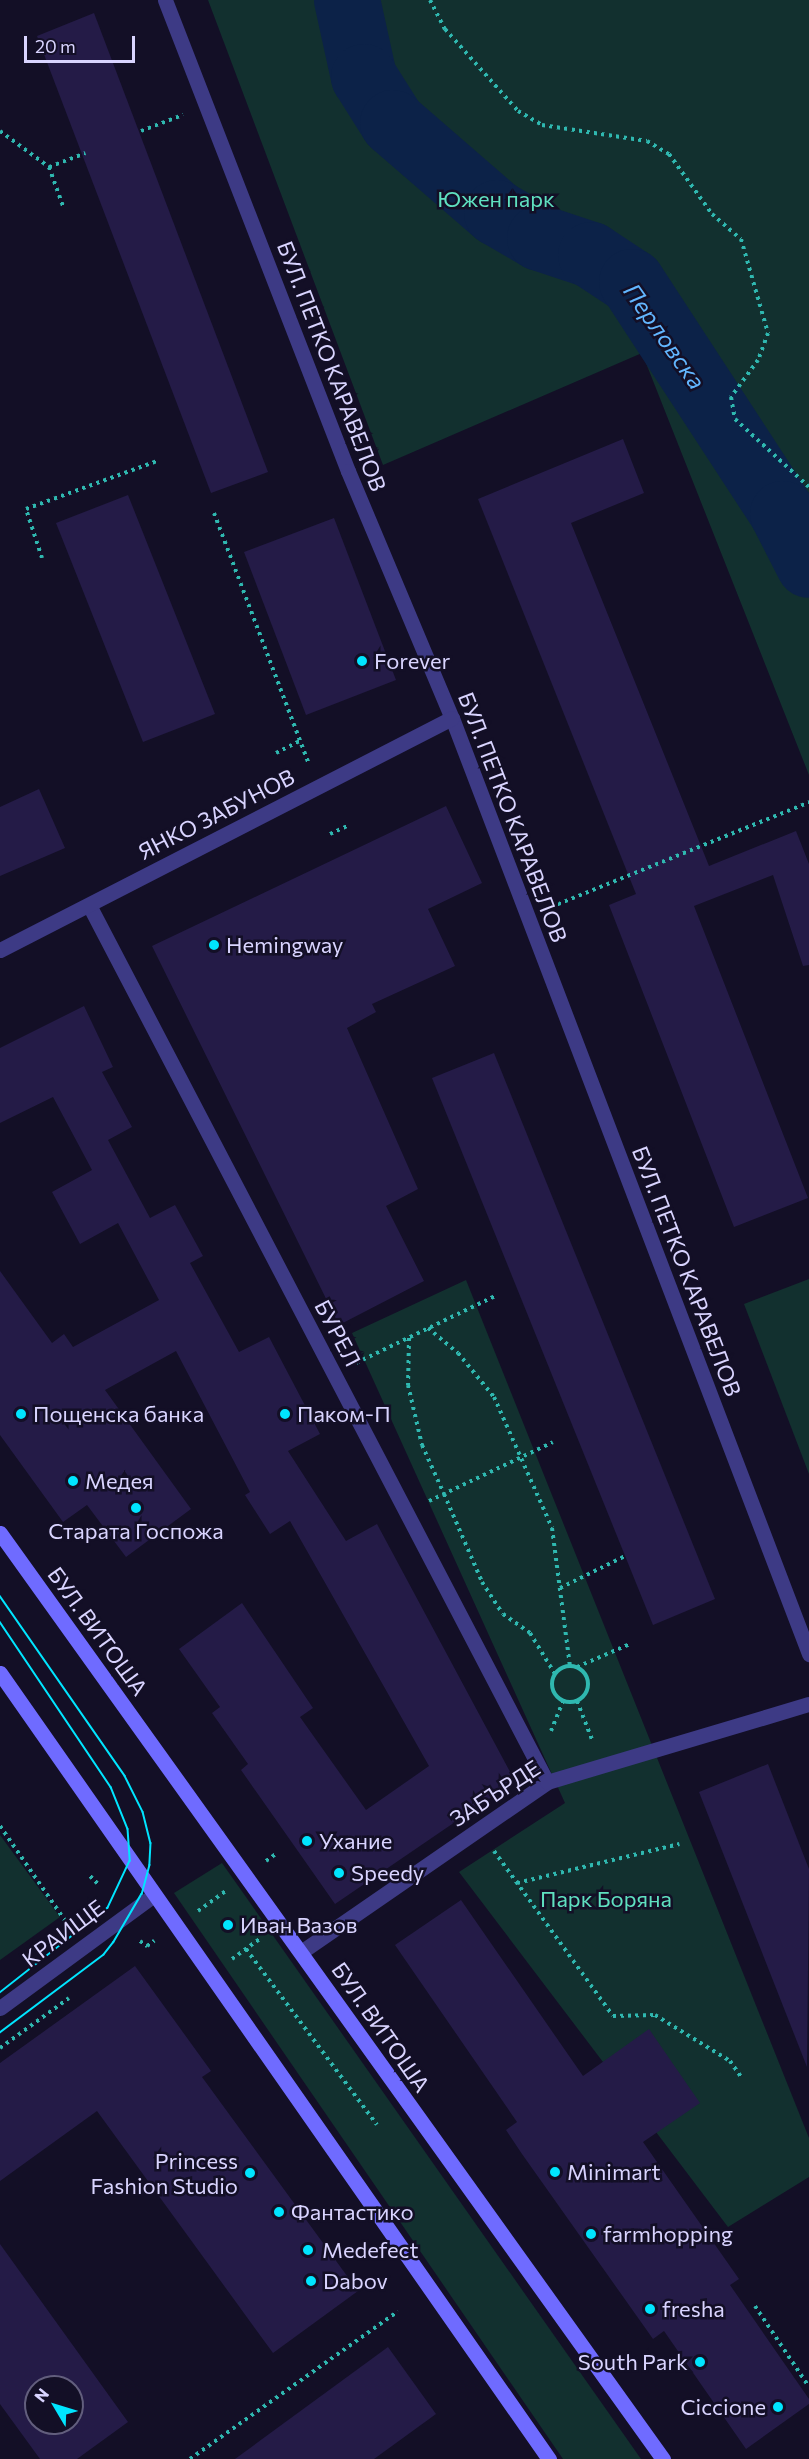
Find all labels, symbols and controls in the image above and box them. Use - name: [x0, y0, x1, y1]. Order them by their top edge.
- scale bar: [27, 24, 138, 62]
- text: 20 m: [35, 35, 76, 57]
- park label: Южен парк: [437, 186, 555, 212]
- street label: БУЛ. ПЕТКО КАРАВЕЛОВ: [272, 237, 392, 495]
- water label: Перловска: [618, 278, 712, 394]
- place label: Forever: [374, 648, 450, 674]
- marker: Forever: [355, 654, 369, 668]
- street label: БУЛ. ПЕТКО КАРАВЕЛОВ: [453, 688, 573, 946]
- street label: ЯНКО ЗАБУНОВ: [133, 763, 299, 865]
- place label: Hemingway: [226, 932, 344, 958]
- marker: Hemingway: [207, 938, 221, 952]
- street label: БУЛ. ПЕТКО КАРАВЕЛОВ: [627, 1142, 747, 1400]
- street label: БУРЕЛ: [310, 1295, 366, 1371]
- place label: Пощенска банка: [33, 1401, 204, 1427]
- place label: Паком-П: [297, 1401, 391, 1427]
- marker: Пощенска банка: [14, 1407, 28, 1421]
- marker: Паком-П: [278, 1407, 292, 1421]
- place label: Медея: [85, 1468, 154, 1494]
- marker: Медея: [66, 1474, 80, 1488]
- marker: Старата Госпожа: [129, 1501, 143, 1515]
- place label: Старата Госпожа: [48, 1518, 224, 1544]
- street label: БУЛ. ВИТОША: [43, 1562, 153, 1700]
- street label: ЗАБЪРДЕ: [445, 1754, 545, 1832]
- place label: Ухание: [319, 1828, 392, 1854]
- marker: Ухание: [300, 1834, 314, 1848]
- place label: Speedy: [351, 1860, 424, 1886]
- marker: Speedy: [332, 1866, 346, 1880]
- park label: Парк Боряна: [540, 1886, 672, 1912]
- street label: КРАИЩЕ: [17, 1894, 109, 1972]
- place label: Иван Вазов: [240, 1912, 357, 1938]
- marker: Иван Вазов: [221, 1918, 235, 1932]
- street label: БУЛ. ВИТОША: [326, 1957, 436, 2097]
- place label: Princess Fashion Studio: [91, 2147, 238, 2198]
- place label: Minimart: [567, 2159, 660, 2185]
- marker: Minimart: [548, 2165, 562, 2179]
- marker: Princess Fashion Studio: [243, 2166, 257, 2180]
- place label: Фантастико: [291, 2199, 414, 2225]
- marker: Фантастико: [272, 2205, 286, 2219]
- place label: farmhopping: [603, 2221, 733, 2247]
- marker: farmhopping: [584, 2227, 598, 2241]
- place label: Medefect: [322, 2237, 418, 2263]
- marker: Medefect: [299, 2241, 317, 2259]
- place label: Dabov: [323, 2268, 388, 2294]
- marker: Dabov: [304, 2274, 318, 2288]
- place label: fresha: [662, 2296, 725, 2322]
- marker: fresha: [643, 2302, 657, 2316]
- place label: South Park: [578, 2349, 688, 2375]
- marker: South Park: [693, 2355, 707, 2369]
- north arrow: [24, 2375, 84, 2435]
- text: N: [30, 2384, 52, 2405]
- place label: Ciccione: [681, 2394, 766, 2420]
- marker: Ciccione: [771, 2400, 785, 2414]

